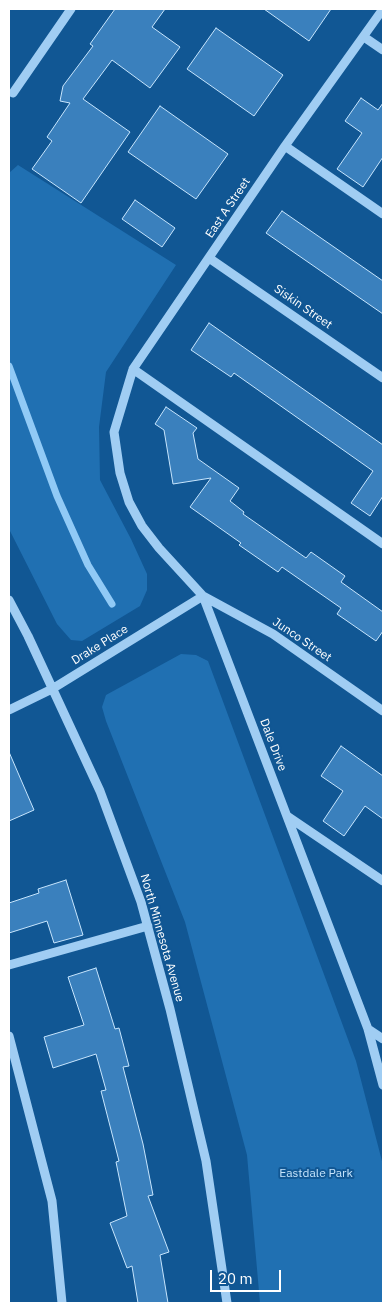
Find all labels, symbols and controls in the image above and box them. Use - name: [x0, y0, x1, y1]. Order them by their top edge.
- street label: East A Street: [203, 175, 253, 241]
- street label: Siskin Street: [271, 282, 335, 332]
- street label: Junco Street: [270, 615, 334, 665]
- street label: Drake Place: [69, 622, 131, 668]
- street label: Dale Drive: [256, 717, 290, 773]
- street label: North Minnesota Avenue: [137, 872, 187, 1004]
- park label: Eastdale Park: [279, 1167, 353, 1181]
- scale bar: [212, 1260, 283, 1292]
- text: 20 m: [218, 1269, 253, 1288]

